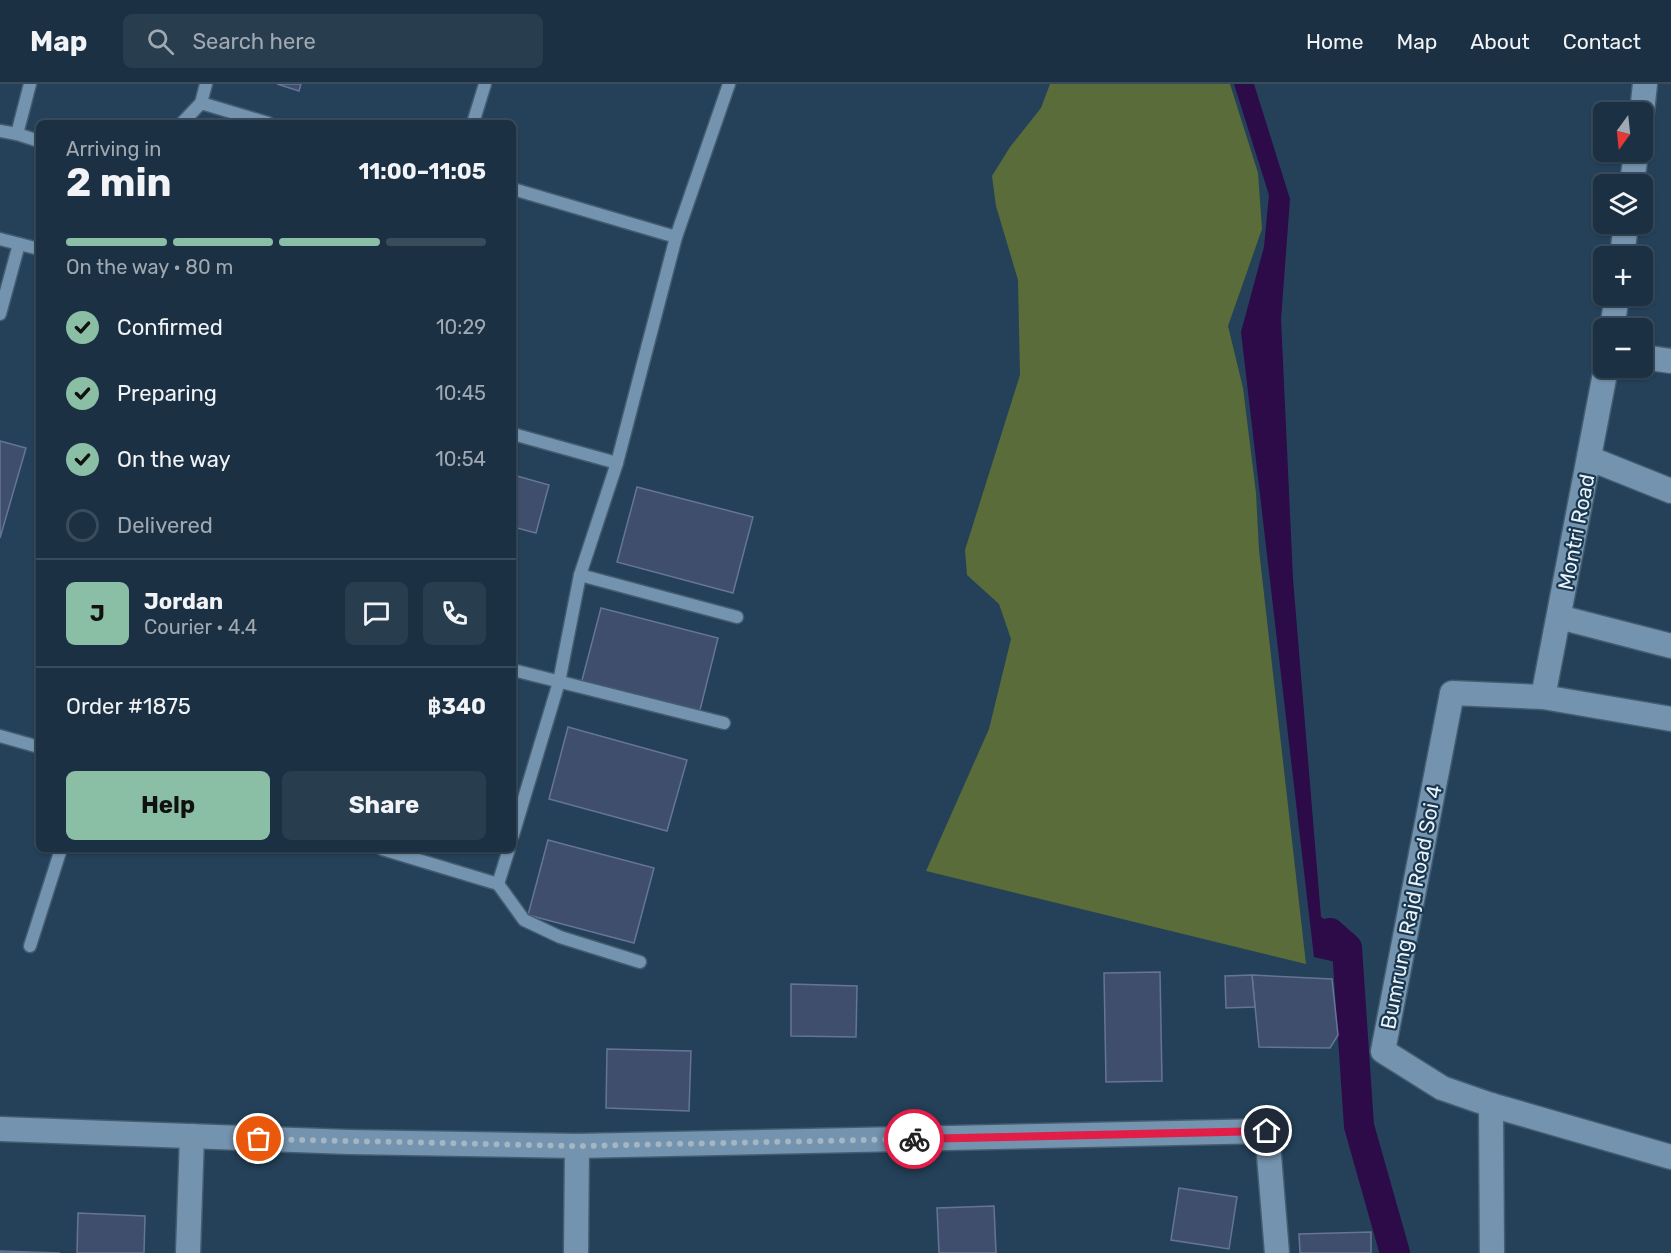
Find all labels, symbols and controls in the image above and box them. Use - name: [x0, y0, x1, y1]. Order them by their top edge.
- search box: [123, 14, 543, 68]
- text: Map: [30, 25, 87, 58]
- icon: search: [144, 25, 177, 58]
- text: Search here: [192, 28, 316, 55]
- text: Home: [1306, 29, 1363, 54]
- text: Map: [1396, 29, 1437, 54]
- text: About: [1470, 29, 1530, 54]
- text: Contact: [1563, 29, 1641, 54]
- north arrow: [1593, 102, 1653, 162]
- map controls: [1593, 102, 1653, 378]
- text: Arriving in: [66, 137, 161, 161]
- text: 11:00–11:05: [358, 158, 486, 185]
- text: 2 min: [66, 160, 172, 206]
- button: layers: [1593, 174, 1653, 234]
- button: +: [1593, 246, 1653, 306]
- text: On the way · 80 m: [66, 255, 233, 279]
- icon: check: [66, 311, 99, 344]
- text: Confirmed: [117, 314, 223, 341]
- text: 10:29: [436, 315, 486, 339]
- button: −: [1593, 318, 1653, 378]
- icon: check: [66, 377, 99, 410]
- text: Preparing: [117, 380, 217, 407]
- text: 10:45: [435, 381, 486, 405]
- icon: check: [66, 443, 99, 476]
- text: On the way: [117, 446, 231, 473]
- text: 10:54: [435, 447, 486, 471]
- street label: Montri Road: [1553, 472, 1599, 592]
- text: Delivered: [117, 512, 213, 539]
- button: chat: [345, 582, 408, 645]
- button: phone: [423, 582, 486, 645]
- text: Jordan: [144, 588, 223, 615]
- text: J: [90, 600, 105, 627]
- text: Courier · 4.4: [144, 615, 257, 639]
- text: Order #1875: [66, 693, 191, 720]
- text: ฿340: [428, 693, 486, 720]
- button: Help: [66, 771, 270, 840]
- button: Share: [282, 771, 486, 840]
- street label: Bumrung Rajd Road Soi 4: [1375, 783, 1447, 1031]
- pin: [1241, 1105, 1292, 1156]
- courier: [884, 1109, 944, 1169]
- pin: [233, 1113, 284, 1164]
- icon: home: [1250, 1114, 1283, 1147]
- icon: bag: [242, 1122, 275, 1155]
- icon: bike: [898, 1123, 931, 1156]

